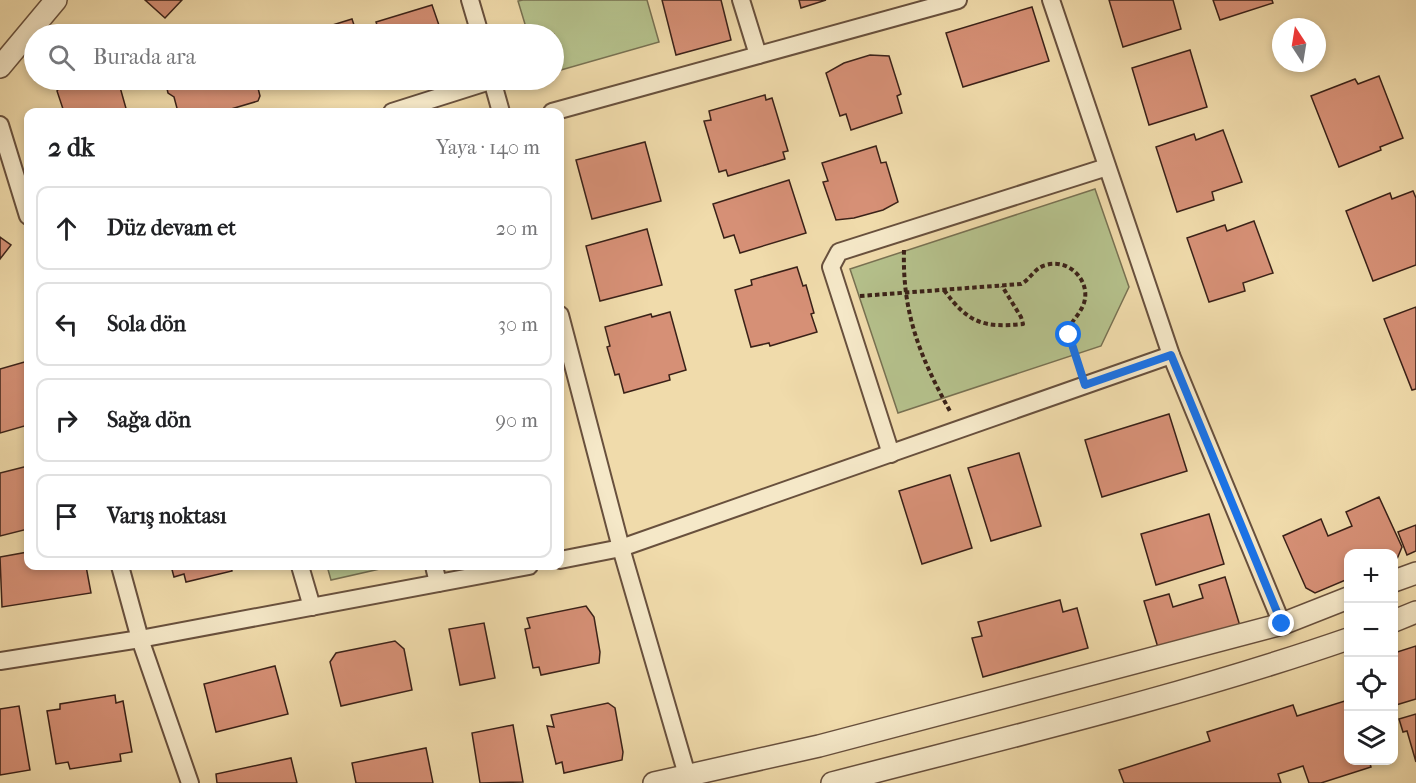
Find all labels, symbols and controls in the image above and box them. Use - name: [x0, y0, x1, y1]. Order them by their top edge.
- north arrow: [1272, 18, 1326, 72]
- search box: [24, 24, 564, 90]
- icon: search: [45, 41, 78, 74]
- text: Burada ara: [93, 44, 196, 70]
- text: 2 dk: [48, 132, 95, 163]
- text: Yaya · 140 m: [436, 136, 540, 159]
- icon: ahead: [50, 212, 83, 245]
- text: Düz devam et: [107, 215, 236, 241]
- text: 20 m: [496, 217, 538, 240]
- icon: left: [50, 308, 83, 341]
- text: Sola dön: [107, 311, 186, 337]
- text: 30 m: [498, 313, 538, 336]
- route start: [1055, 321, 1081, 347]
- icon: right: [50, 404, 83, 437]
- text: Sağa dön: [107, 407, 191, 433]
- text: 90 m: [496, 409, 538, 432]
- icon: arrive: [50, 500, 83, 533]
- text: Varış noktası: [107, 503, 226, 529]
- map controls: [1344, 549, 1398, 765]
- button: +: [1344, 549, 1398, 603]
- button: −: [1344, 603, 1398, 657]
- route end: [1268, 610, 1294, 636]
- button: locate: [1344, 657, 1398, 711]
- button: layers: [1344, 711, 1398, 765]

